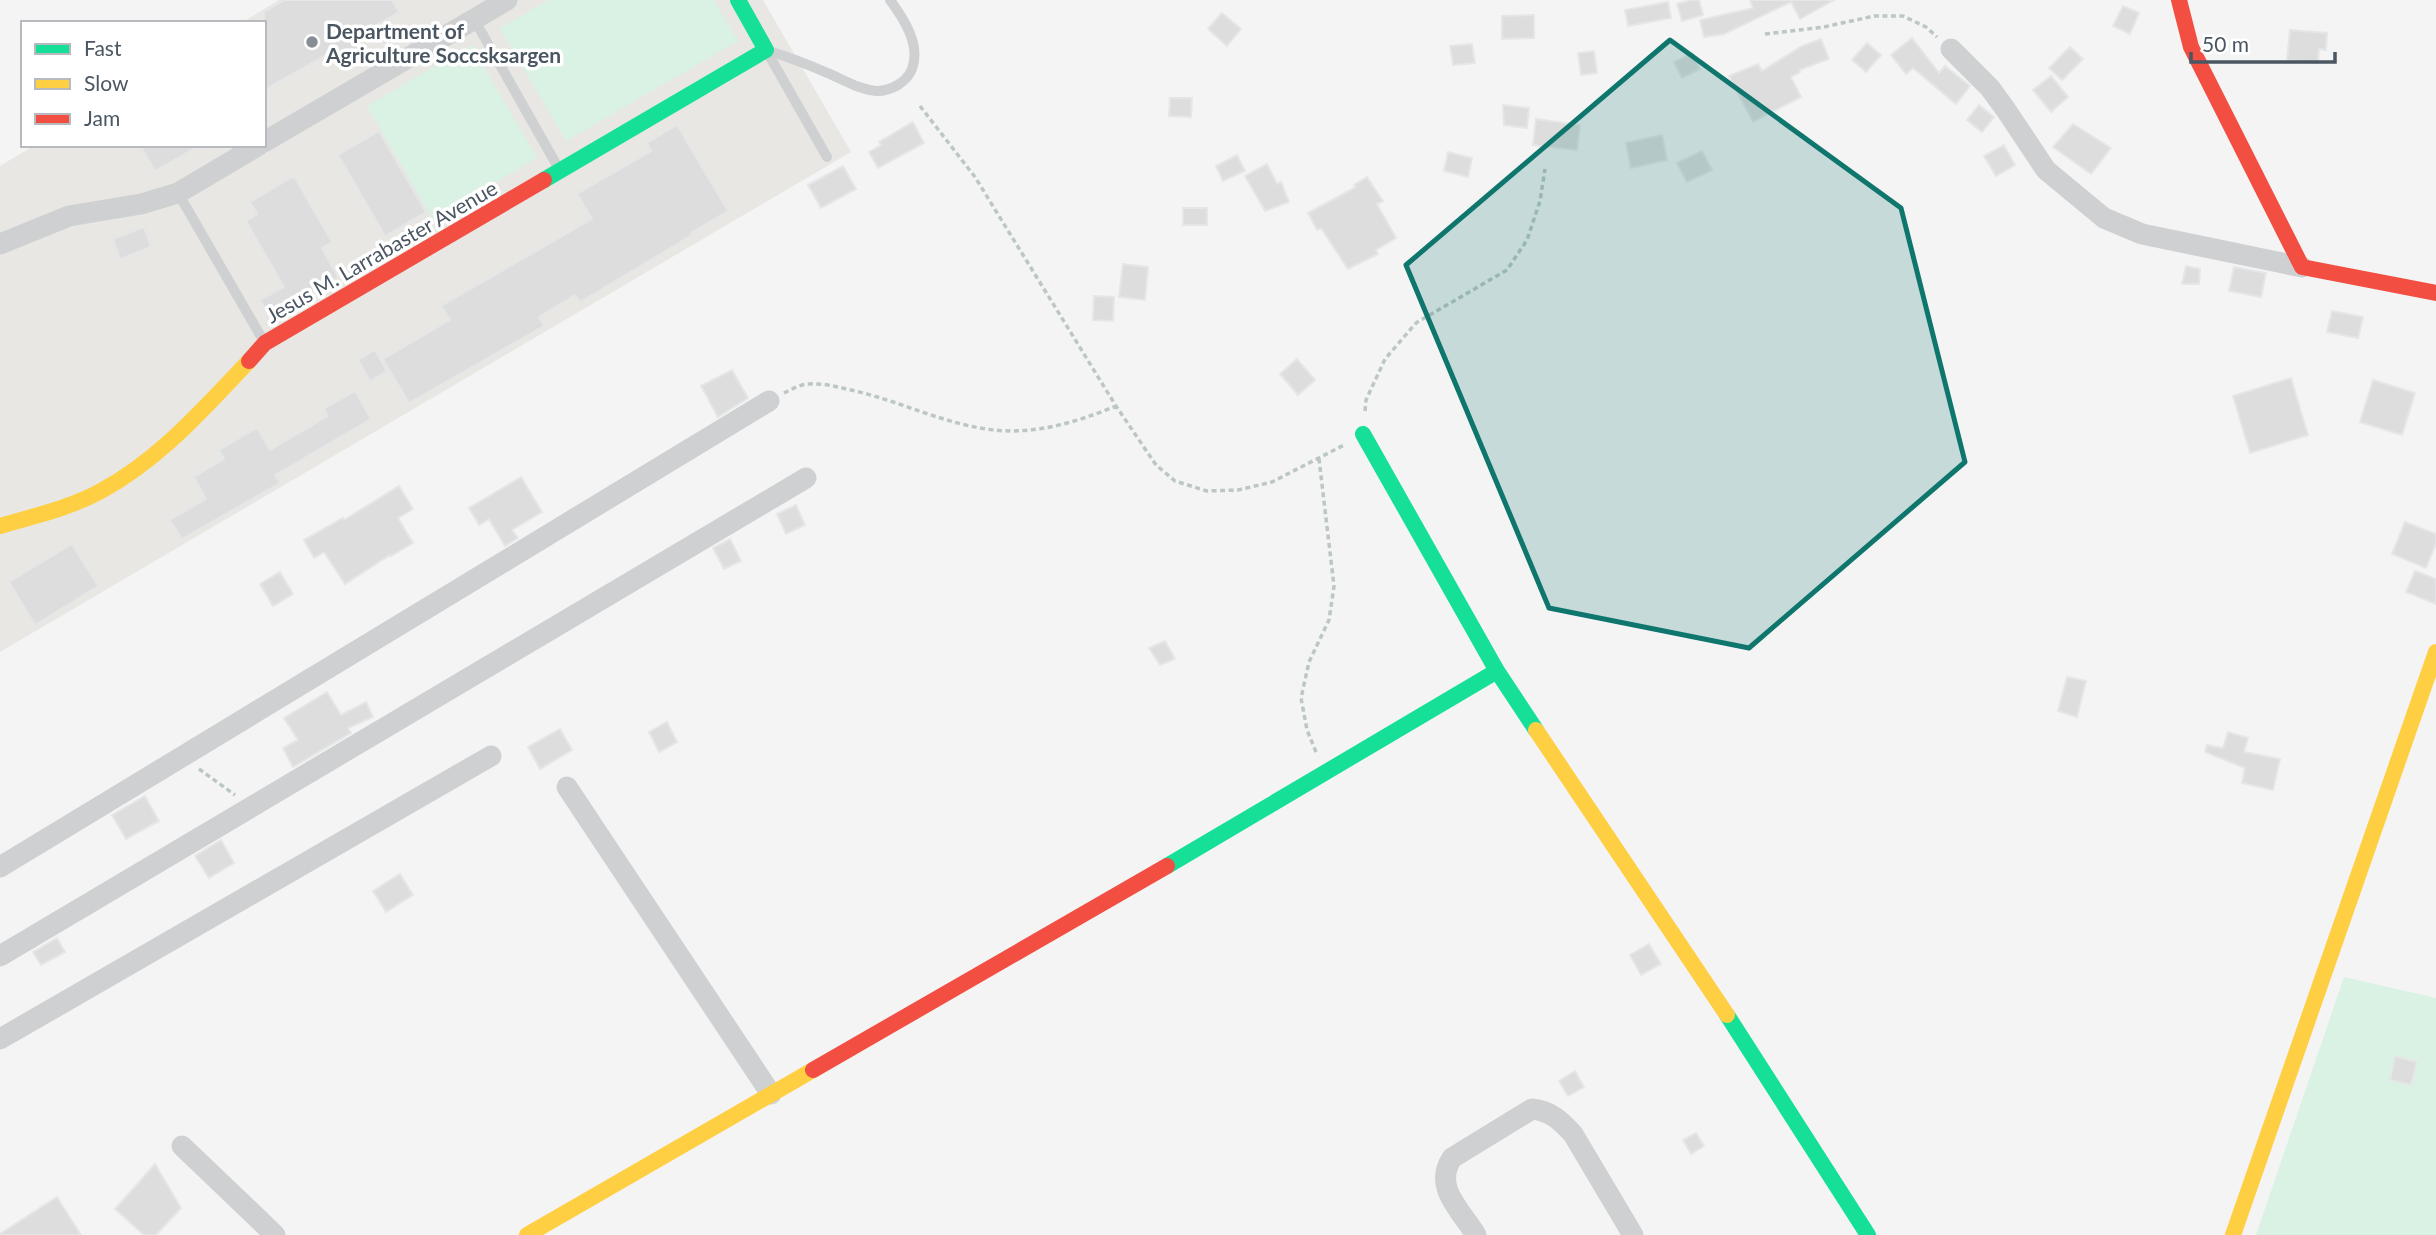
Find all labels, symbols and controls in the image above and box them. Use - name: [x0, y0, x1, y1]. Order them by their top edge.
- place label: Department of Agriculture Soccsksargen: [325, 18, 561, 67]
- legend: [21, 21, 266, 147]
- scale bar: [2191, 21, 2334, 65]
- text: 50 m: [2202, 31, 2249, 56]
- marker: Department of Agriculture Soccsksargen: [304, 34, 320, 50]
- text: Fast: [84, 35, 122, 60]
- text: Slow: [84, 70, 129, 95]
- text: Jam: [84, 105, 120, 130]
- street label: Jesus M. Larrabaster Avenue: [261, 174, 501, 328]

